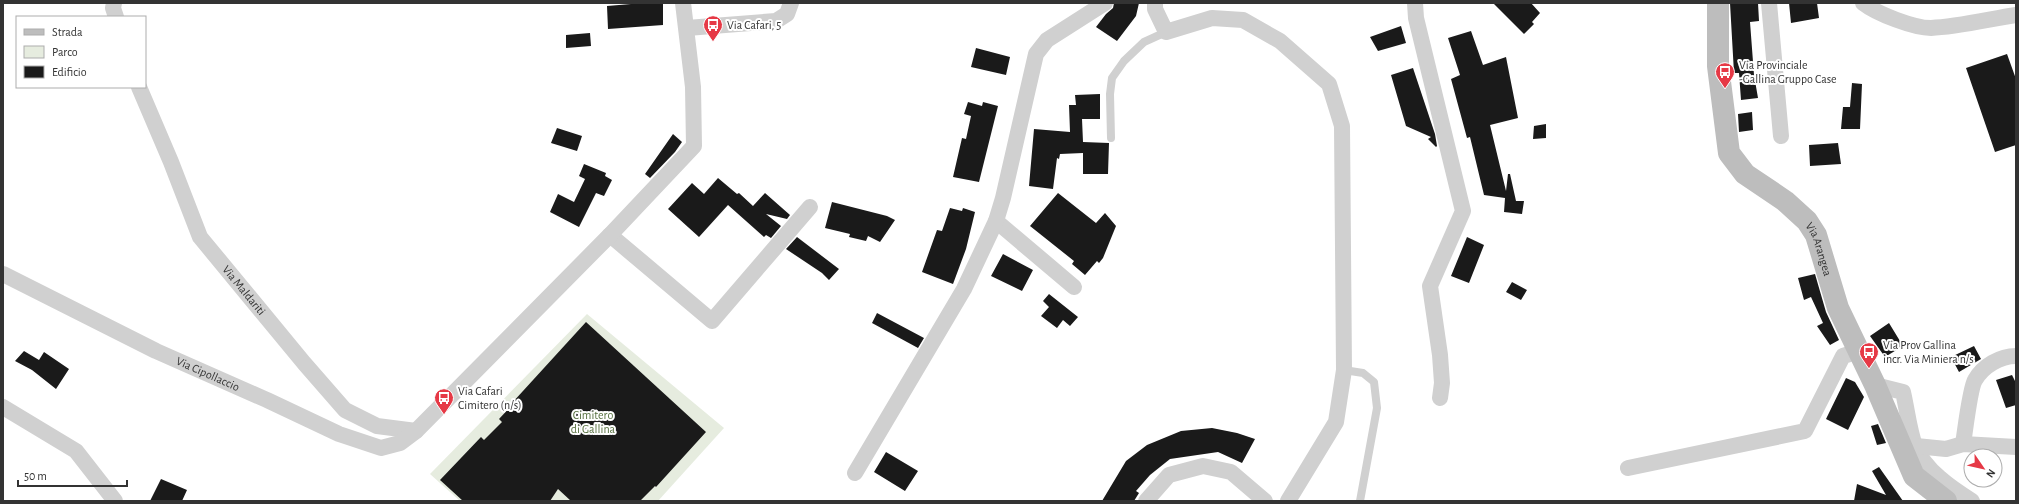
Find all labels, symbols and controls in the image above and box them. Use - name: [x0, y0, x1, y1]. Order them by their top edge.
- bus stop icon: Via Cafari, 5: [702, 14, 724, 42]
- legend: [16, 16, 146, 88]
- place label: Via Cafari, 5: [727, 19, 781, 31]
- text: Strada: [52, 26, 83, 38]
- text: Parco: [52, 46, 78, 58]
- place label: Via Provinciale -Gallina Gruppo Case: [1739, 59, 1837, 85]
- bus stop icon: Via Provinciale -Gallina Gruppo Case: [1714, 61, 1736, 89]
- text: Edificio: [52, 66, 87, 78]
- street label: Via Arangea: [1803, 220, 1834, 278]
- street label: Via Maldariti: [220, 263, 268, 317]
- place label: Via Prov Gallina incr. Via Miniera n/s: [1883, 339, 1974, 365]
- bus stop icon: Via Prov Gallina incr. Via Miniera n/s: [1858, 341, 1880, 369]
- street label: Via Cipollaccio: [174, 355, 241, 393]
- place label: Via Cafari Cimitero (n/s): [458, 385, 522, 411]
- bus stop icon: Via Cafari Cimitero (n/s): [433, 387, 455, 415]
- park label: Cimitero di Gallina: [571, 409, 616, 435]
- north arrow: [1963, 448, 2003, 488]
- scale bar: [18, 462, 127, 488]
- text: N: [1984, 467, 1998, 480]
- text: 50 m: [24, 470, 47, 482]

